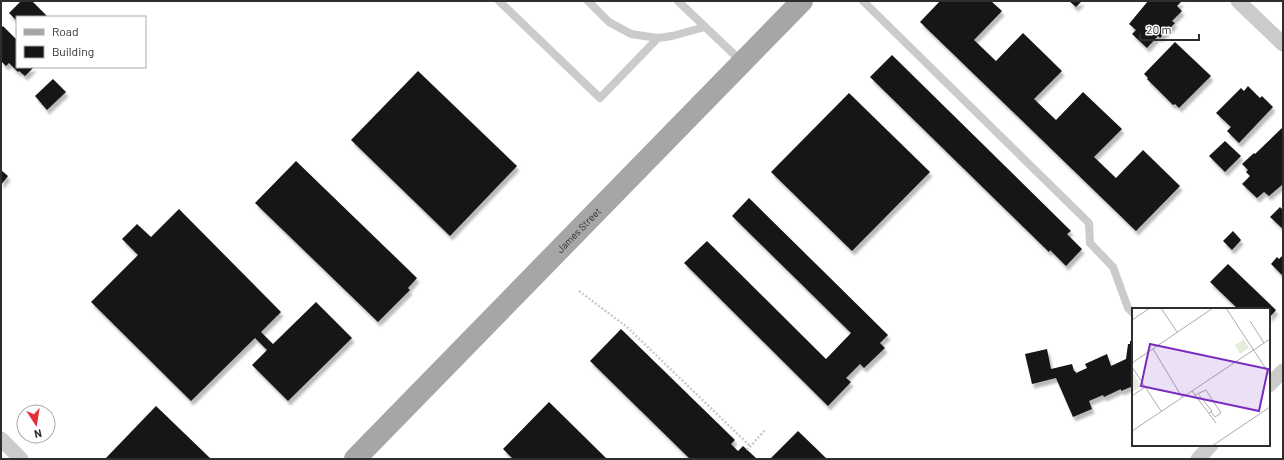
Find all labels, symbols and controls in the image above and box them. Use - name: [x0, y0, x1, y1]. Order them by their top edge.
- legend: [16, 16, 146, 68]
- scale bar: [1140, 16, 1199, 42]
- text: 20 m: [1146, 22, 1172, 36]
- text: Road: [52, 24, 79, 38]
- text: Building: [52, 44, 94, 58]
- street label: James Street: [554, 205, 603, 255]
- inset map: [1132, 308, 1270, 446]
- north arrow: [16, 404, 56, 444]
- text: N: [33, 427, 43, 441]

